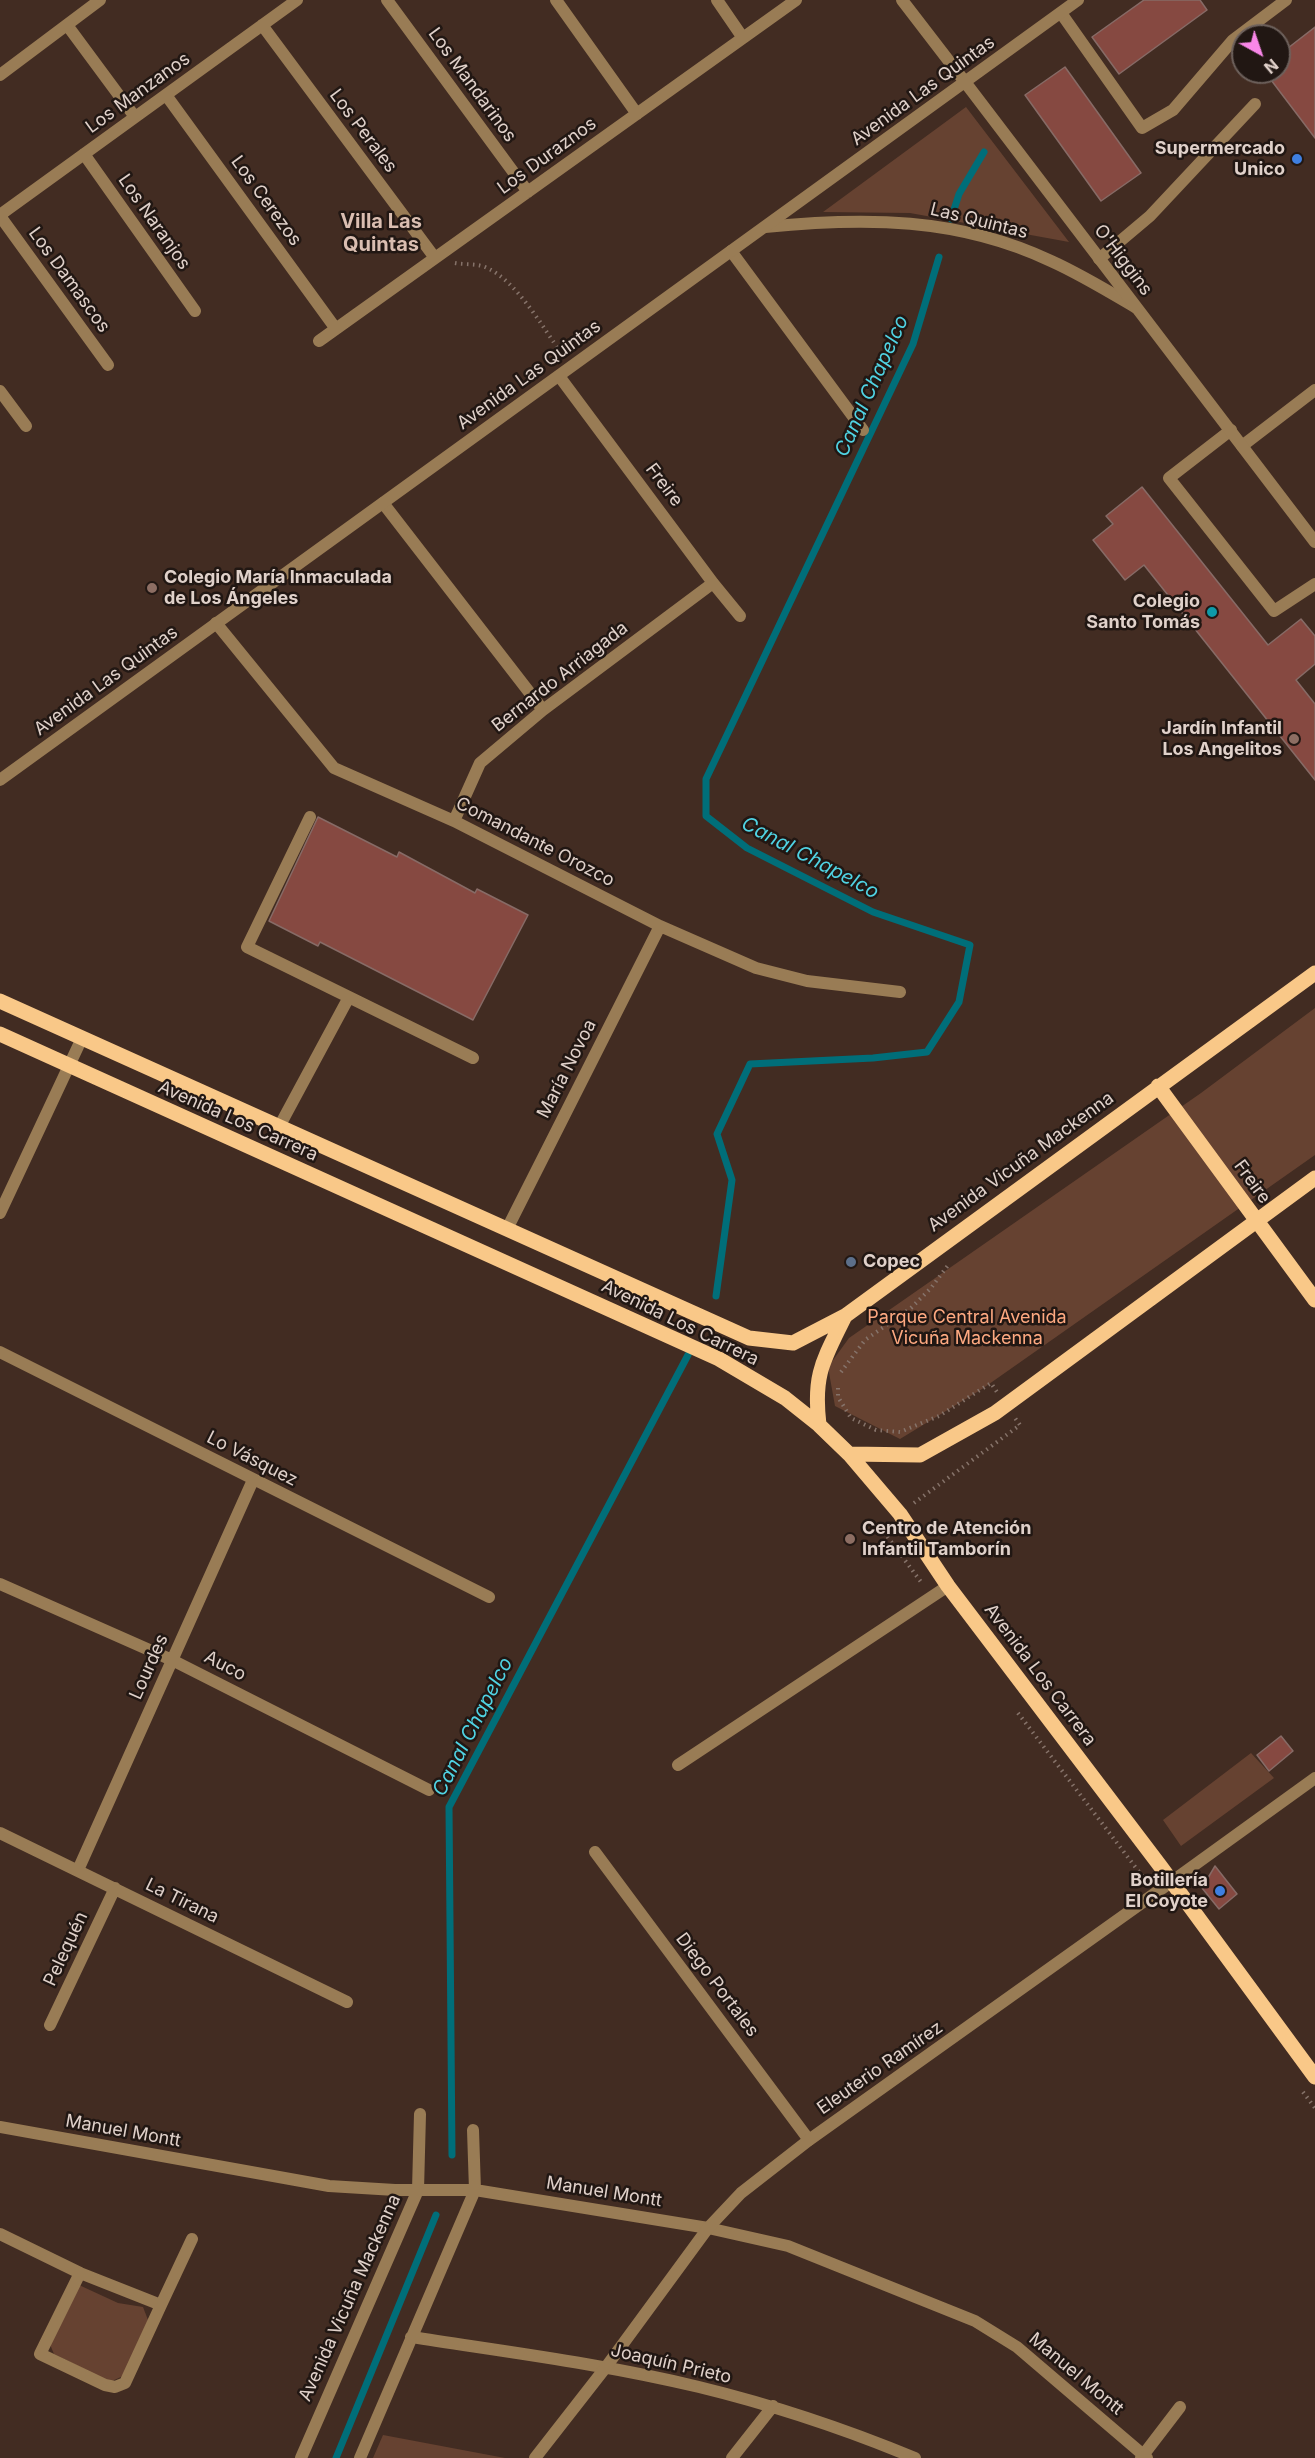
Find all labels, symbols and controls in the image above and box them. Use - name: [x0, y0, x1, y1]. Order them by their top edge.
- street label: Los Mandarinos: [423, 24, 521, 146]
- north arrow: [1231, 24, 1291, 84]
- street label: Avenida Las Quintas: [847, 32, 999, 150]
- street label: Los Manzanos: [82, 48, 194, 138]
- text: N: [1260, 55, 1282, 78]
- street label: Los Perales: [325, 85, 401, 177]
- street label: Los Duraznos: [493, 113, 601, 199]
- place label: Supermercado Unico: [1155, 138, 1285, 180]
- street label: Los Cerezos: [226, 152, 306, 250]
- marker: Supermercado Unico: [1290, 152, 1304, 166]
- street label: Los Naranjos: [113, 170, 195, 274]
- street label: Las Quintas: [928, 198, 1030, 244]
- district label: Villa Las Quintas: [340, 210, 422, 257]
- street label: O'Higgins: [1089, 220, 1157, 300]
- street label: Los Damascos: [24, 223, 114, 337]
- water label: Canal Chapelco: [830, 312, 914, 460]
- street label: Avenida Las Quintas: [453, 316, 605, 434]
- street label: Freire: [641, 459, 687, 511]
- place label: Colegio María Inmaculada de Los Ángeles: [164, 567, 392, 610]
- marker: Colegio María Inmaculada de Los Ángeles: [145, 581, 159, 595]
- place label: Colegio Santo Tomás: [1086, 591, 1200, 634]
- marker: Colegio Santo Tomás: [1205, 605, 1219, 619]
- street label: Bernardo Arriagada: [488, 617, 632, 737]
- street label: Avenida Las Quintas: [30, 622, 182, 740]
- place label: Jardín Infantil Los Angelitos: [1161, 718, 1282, 760]
- marker: Jardín Infantil Los Angelitos: [1287, 732, 1301, 746]
- street label: Comandante Orozco: [452, 793, 618, 891]
- water label: Canal Chapelco: [737, 812, 883, 904]
- street label: María Novoa: [533, 1016, 601, 1122]
- street label: Avenida Los Carrera: [155, 1076, 321, 1166]
- street label: Avenida Vicuña Mackenna: [924, 1087, 1118, 1237]
- street label: Freire: [1229, 1156, 1275, 1208]
- place label: Copec: [863, 1251, 920, 1273]
- marker: Copec: [844, 1255, 858, 1269]
- street label: Avenida Los Carrera: [598, 1276, 762, 1370]
- park label: Parque Central Avenida Vicuña Mackenna: [867, 1307, 1067, 1350]
- street label: Lo Vásquez: [203, 1427, 301, 1491]
- place label: Centro de Atención Infantil Tamborín: [862, 1518, 1031, 1561]
- marker: Centro de Atención Infantil Tamborín: [843, 1532, 857, 1546]
- street label: Avenida Los Carrera: [980, 1600, 1100, 1750]
- street label: Lourdes: [125, 1631, 173, 1703]
- street label: Auco: [200, 1646, 250, 1686]
- water label: Canal Chapelco: [428, 1654, 518, 1800]
- place label: Botillería El Coyote: [1125, 1870, 1208, 1912]
- street label: La Tirana: [142, 1874, 222, 1928]
- marker: Botillería El Coyote: [1213, 1884, 1227, 1898]
- street label: Pelequén: [39, 1908, 93, 1990]
- street label: Diego Portales: [671, 1929, 763, 2041]
- street label: Eleuterio Ramírez: [813, 2017, 947, 2119]
- street label: Manuel Montt: [64, 2110, 182, 2152]
- street label: Manuel Montt: [545, 2172, 663, 2212]
- street label: Avenida Vicuña Mackenna: [295, 2191, 405, 2405]
- street label: Manuel Montt: [1024, 2328, 1128, 2420]
- street label: Joaquín Prieto: [609, 2340, 733, 2388]

